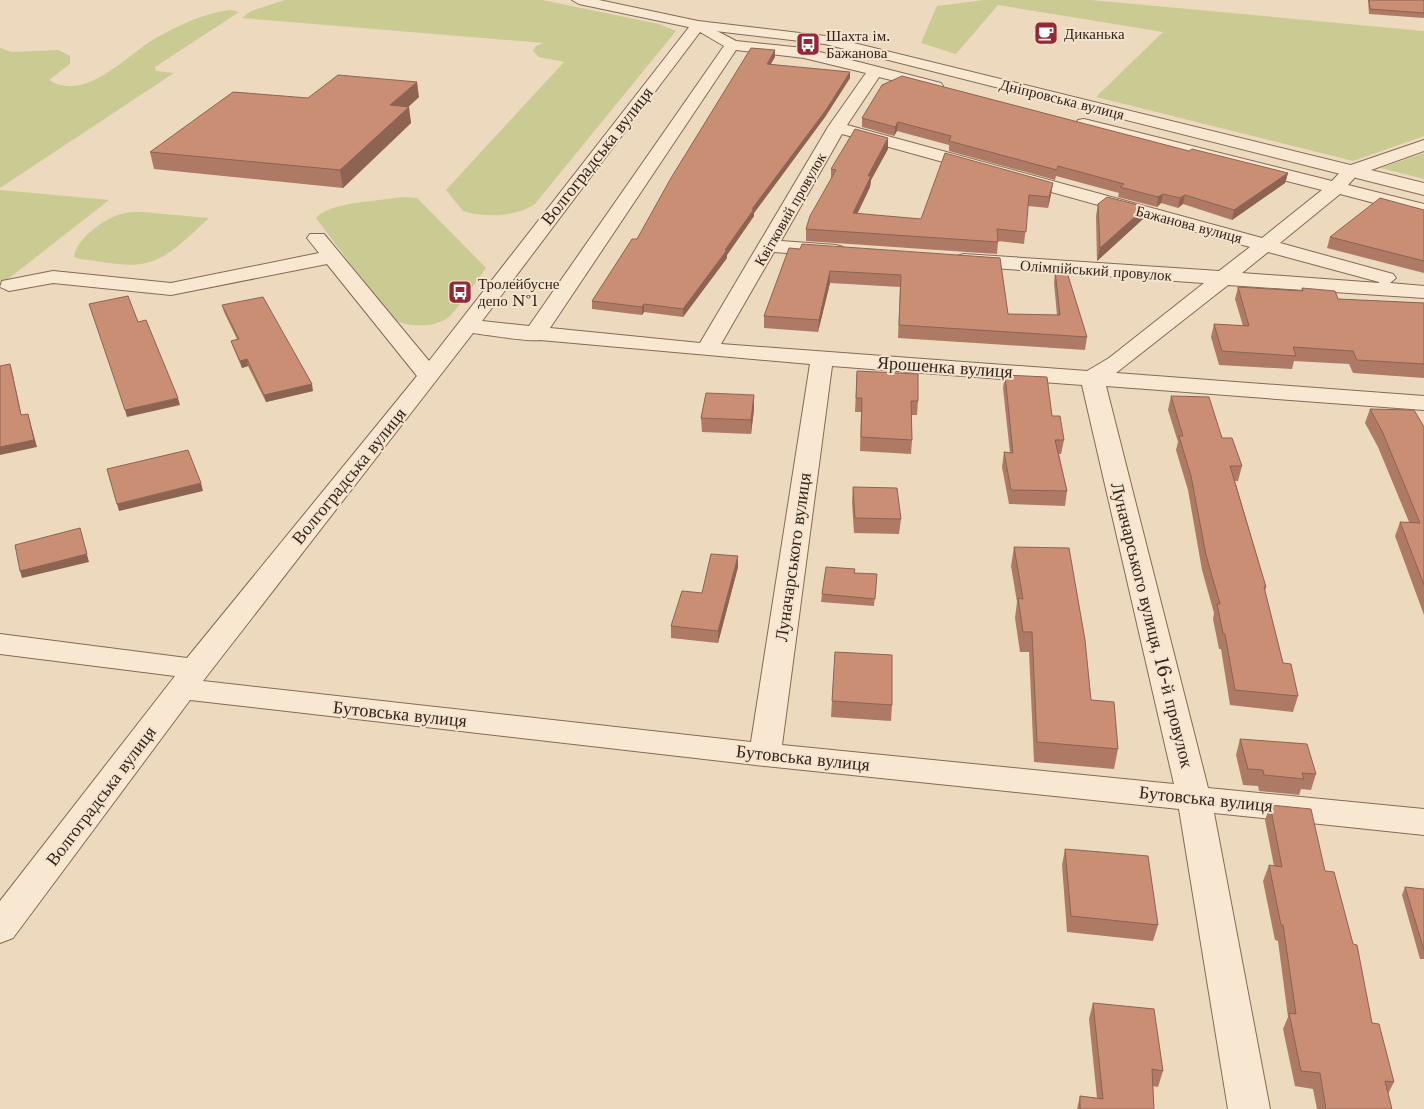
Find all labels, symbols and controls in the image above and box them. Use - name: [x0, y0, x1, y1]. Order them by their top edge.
- cafe icon: Диканька: [1033, 20, 1059, 46]
- place label: Диканька: [1064, 24, 1125, 43]
- place label: Шахта ім. Бажанова: [826, 26, 890, 62]
- bus stop icon: Шахта ім. Бажанова: [795, 31, 821, 57]
- street label: Дніпровська вулиця: [998, 74, 1126, 124]
- street label: Волгоградська вулиця: [536, 82, 658, 230]
- street label: Квітковий провулок: [750, 148, 831, 269]
- street label: Бажанова вулиця: [1134, 201, 1244, 247]
- street label: Олімпійський провулок: [1019, 255, 1173, 285]
- place label: Тролейбусне депо №1: [478, 274, 560, 310]
- bus stop icon: Тролейбусне депо №1: [447, 279, 473, 305]
- street label: Ярошенка вулиця: [877, 351, 1013, 383]
- street label: Волгоградська вулиця: [287, 403, 411, 549]
- street label: Луначарського вулиця: [770, 471, 816, 643]
- street label: Луначарського вулиця, 16-й провулок: [1106, 480, 1198, 770]
- street label: Бутовська вулиця: [332, 696, 468, 732]
- street label: Волгоградська вулиця: [41, 722, 161, 870]
- street label: Бутовська вулиця: [735, 740, 871, 776]
- street label: Бутовська вулиця: [1138, 781, 1274, 817]

